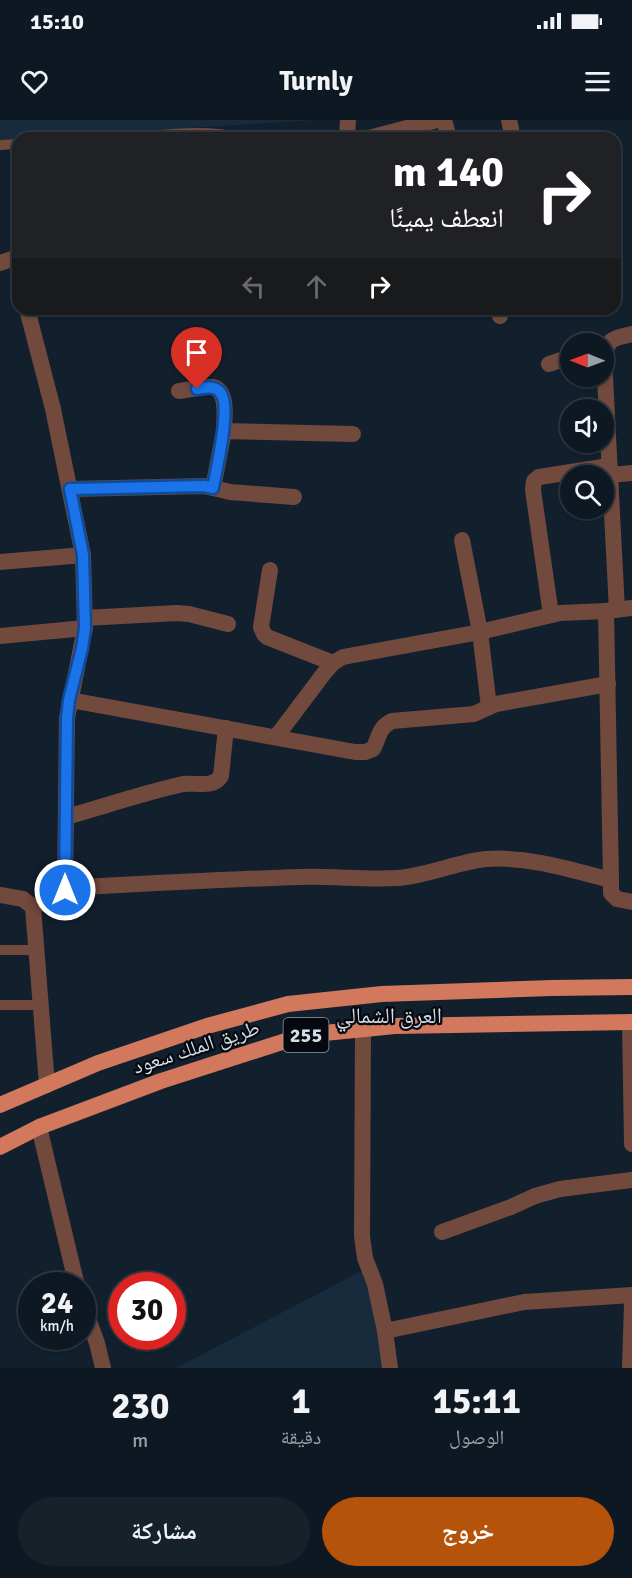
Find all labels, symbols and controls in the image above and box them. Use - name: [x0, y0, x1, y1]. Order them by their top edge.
- text: 15:10: [30, 8, 84, 35]
- icon: heart: [18, 65, 51, 98]
- text: Turnly: [279, 65, 353, 98]
- icon: menu: [581, 65, 614, 98]
- text: 140 m: [393, 147, 504, 198]
- icon: right: [525, 156, 603, 234]
- text: انعطف يمينًا: [389, 202, 504, 235]
- icon: left: [237, 270, 270, 303]
- icon: ahead: [300, 270, 333, 303]
- icon: right: [363, 270, 396, 303]
- pin: [171, 327, 222, 389]
- north arrow: [560, 333, 614, 387]
- map controls: [560, 333, 614, 519]
- icon: arrive: [180, 336, 213, 369]
- button: sound: [560, 399, 614, 453]
- button: search: [560, 465, 614, 519]
- position arrow: [33, 858, 97, 922]
- district label: العرق الشمالي: [336, 1002, 442, 1032]
- street label: طريق الملك سعود: [129, 1014, 263, 1080]
- road number: 255: [284, 1018, 328, 1052]
- speed limit sign: 30: [108, 1272, 186, 1350]
- text: 24: [41, 1285, 73, 1322]
- text: km/h: [40, 1317, 74, 1335]
- text: 1: [291, 1379, 311, 1424]
- text: 15:11: [432, 1379, 521, 1424]
- text: 230: [111, 1384, 169, 1429]
- text: دقيقة: [281, 1425, 321, 1450]
- text: الوصول: [449, 1425, 504, 1450]
- text: m: [132, 1428, 148, 1453]
- button: مشاركة: [18, 1497, 310, 1566]
- button: خروج: [322, 1497, 614, 1566]

